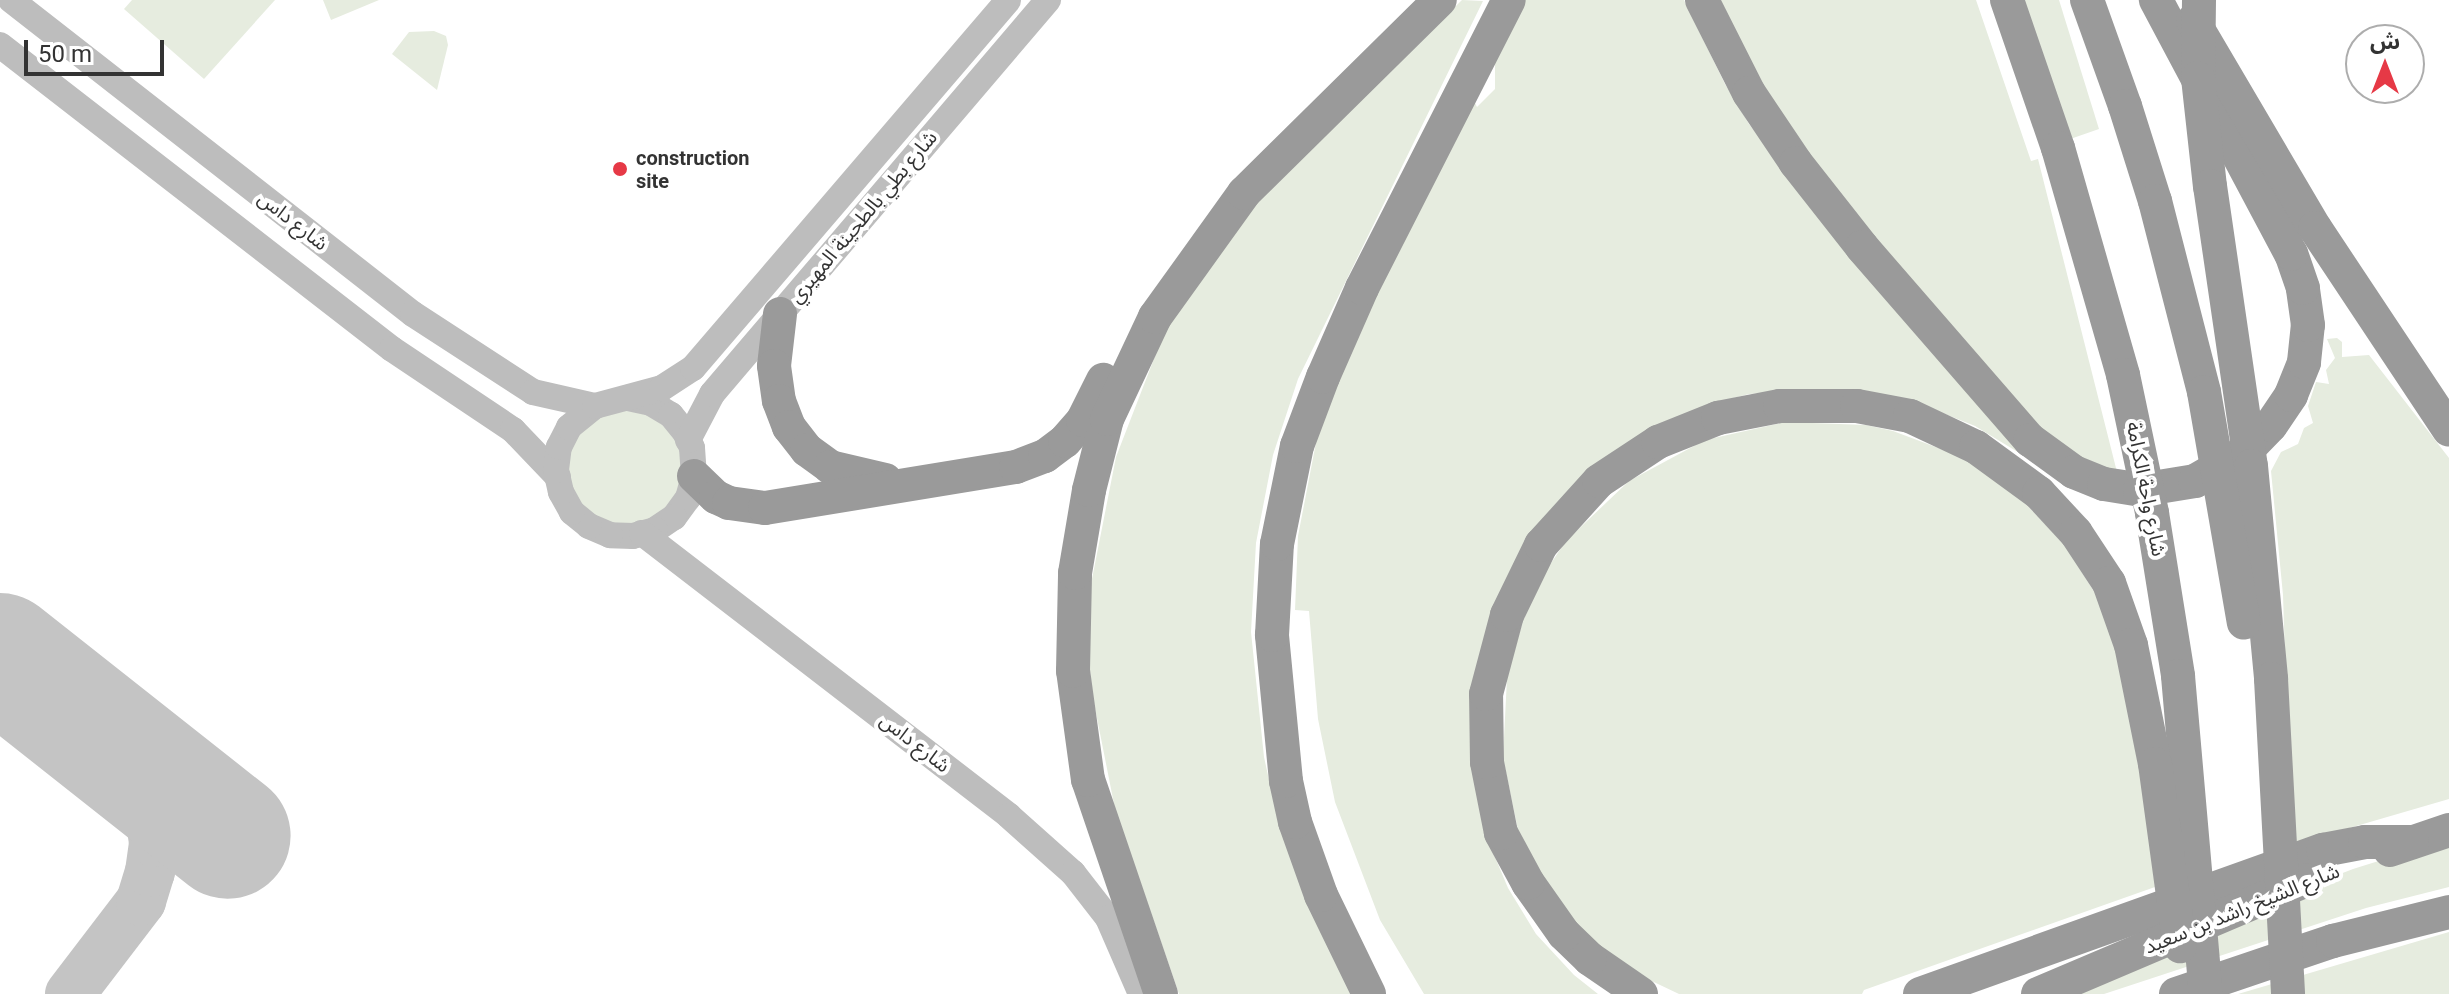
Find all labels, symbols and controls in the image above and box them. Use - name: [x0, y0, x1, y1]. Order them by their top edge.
- scale bar: [28, 24, 168, 74]
- north arrow: [2345, 24, 2425, 104]
- text: ش: [2370, 29, 2400, 54]
- text: 50 m: [38, 40, 92, 68]
- street label: شارع بطي بالطحينة المهيري: [784, 126, 942, 308]
- place label: construction site: [636, 146, 749, 193]
- marker: construction site: [611, 160, 629, 178]
- street label: شارع داس: [253, 186, 333, 256]
- street label: شارع واحة الكرامة: [2121, 420, 2171, 558]
- street label: شارع داس: [875, 708, 955, 778]
- street label: شارع الشيخ راشد بن سعيد: [2141, 859, 2343, 959]

